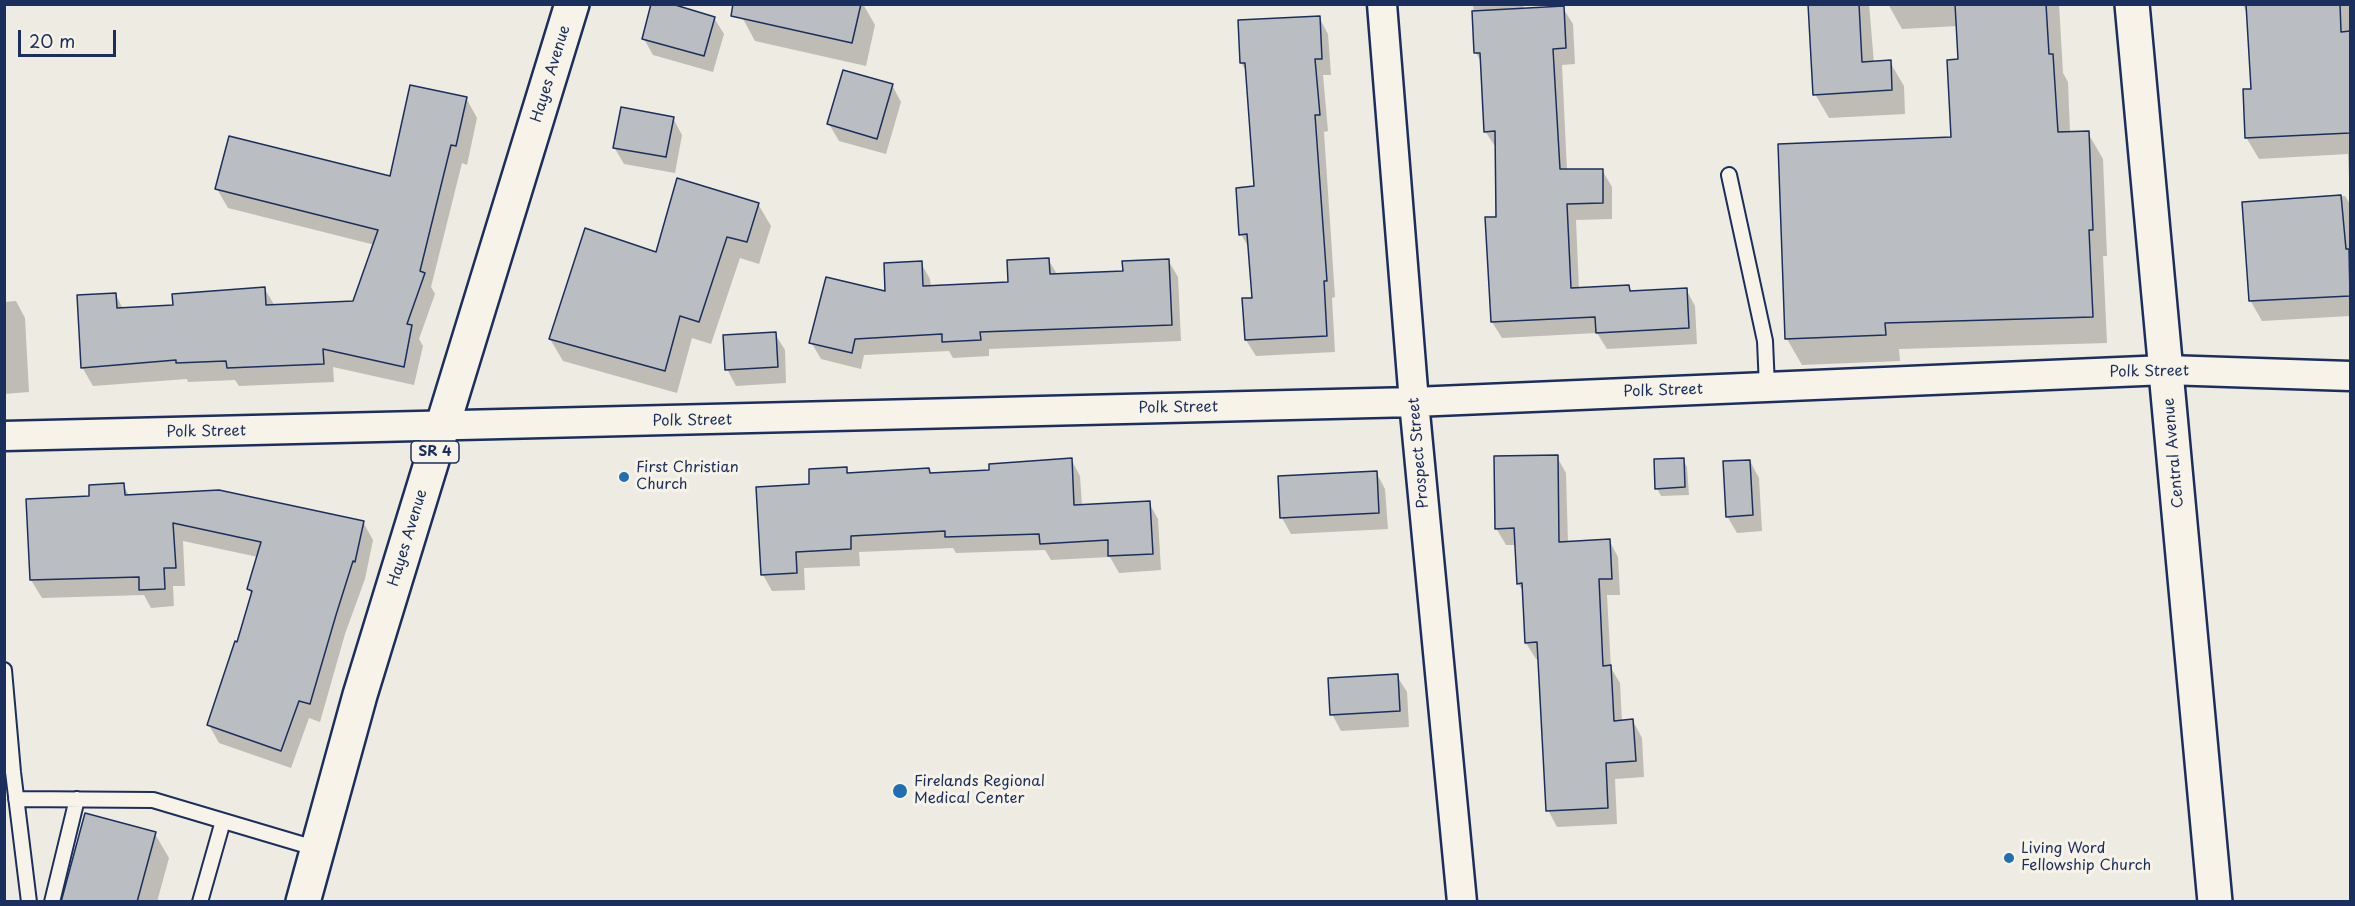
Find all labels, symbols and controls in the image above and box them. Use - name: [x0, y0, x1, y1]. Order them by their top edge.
- scale bar: [21, 18, 118, 56]
- street label: Hayes Avenue: [528, 23, 574, 125]
- text: 20 m: [29, 27, 75, 54]
- street label: Polk Street: [2109, 362, 2189, 382]
- street label: Polk Street: [1623, 381, 1703, 401]
- street label: Prospect Street: [1405, 397, 1433, 509]
- street label: Central Avenue: [2160, 397, 2188, 509]
- street label: Polk Street: [1138, 398, 1218, 418]
- street label: Polk Street: [652, 411, 732, 431]
- street label: Polk Street: [166, 422, 246, 442]
- road number: SR 4: [411, 441, 459, 463]
- place label: First Christian Church: [636, 459, 739, 494]
- marker: First Christian Church: [617, 470, 631, 484]
- street label: Hayes Avenue: [385, 487, 431, 589]
- place label: Firelands Regional Medical Center: [914, 773, 1045, 808]
- marker: Firelands Regional Medical Center: [891, 782, 909, 800]
- place label: Living Word Fellowship Church: [2021, 840, 2151, 875]
- marker: Living Word Fellowship Church: [2002, 851, 2016, 865]

